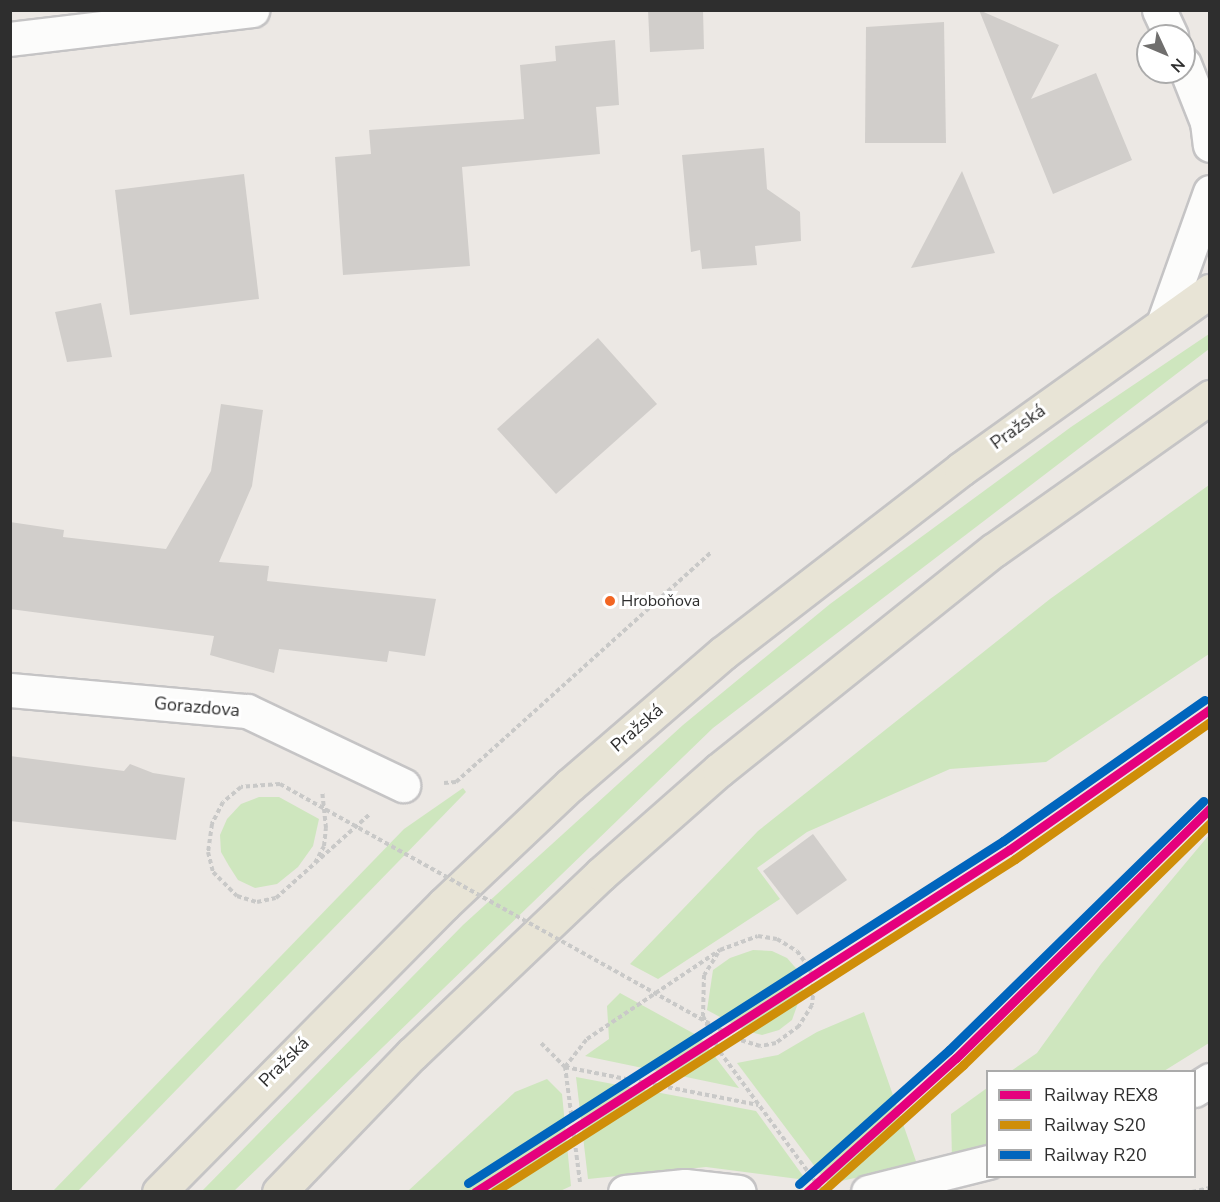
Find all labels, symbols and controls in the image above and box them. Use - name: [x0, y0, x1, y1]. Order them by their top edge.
- north arrow: [1136, 24, 1196, 84]
- text: N: [1165, 53, 1190, 77]
- street label: Pražská: [986, 400, 1050, 454]
- place label: Hroboňova: [621, 591, 700, 611]
- marker: Hroboňova: [604, 595, 616, 607]
- street label: Gorazdova: [153, 692, 241, 722]
- street label: Pražská: [606, 699, 668, 757]
- street label: Pražská: [254, 1032, 314, 1092]
- legend: [986, 1070, 1196, 1178]
- text: Railway REX8: [1044, 1083, 1158, 1107]
- text: Railway S20: [1044, 1113, 1146, 1137]
- text: Railway R20: [1044, 1143, 1147, 1167]

